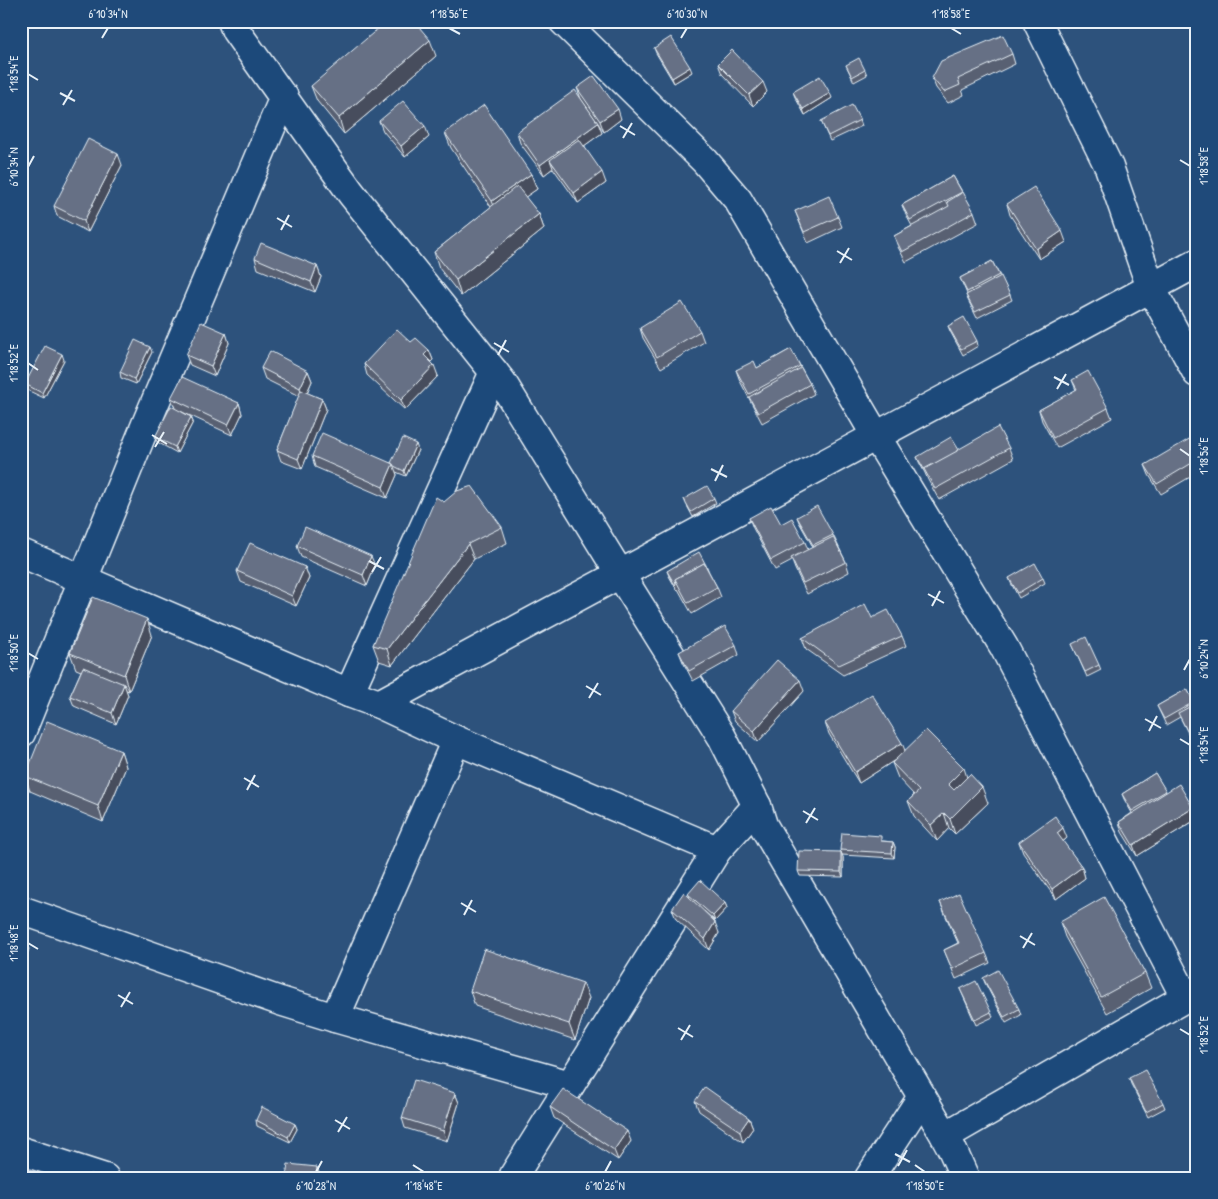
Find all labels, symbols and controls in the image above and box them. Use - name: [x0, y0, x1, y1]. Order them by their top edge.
- text: 6°10'34"N: [88, 5, 128, 22]
- text: 1°18'56"E: [430, 5, 468, 22]
- text: 6°10'30"N: [667, 5, 707, 22]
- text: 1°18'58"E: [932, 5, 971, 22]
- text: 1°18'54"E: [5, 55, 22, 93]
- text: 1°18'58"E: [1195, 146, 1212, 185]
- text: 6°10'34"N: [5, 147, 22, 187]
- text: 1°18'52"E: [5, 343, 22, 382]
- text: 1°18'56"E: [1195, 437, 1212, 475]
- text: 1°18'50"E: [5, 633, 22, 672]
- text: 6°10'24"N: [1195, 639, 1212, 679]
- text: 1°18'54"E: [1195, 726, 1212, 764]
- text: 1°18'48"E: [5, 924, 22, 962]
- text: 1°18'52"E: [1195, 1015, 1212, 1054]
- text: 6°10'28"N: [296, 1177, 336, 1194]
- text: 1°18'48"E: [405, 1177, 443, 1194]
- text: 6°10'26"N: [585, 1177, 625, 1194]
- text: 1°18'50"E: [906, 1177, 945, 1194]

